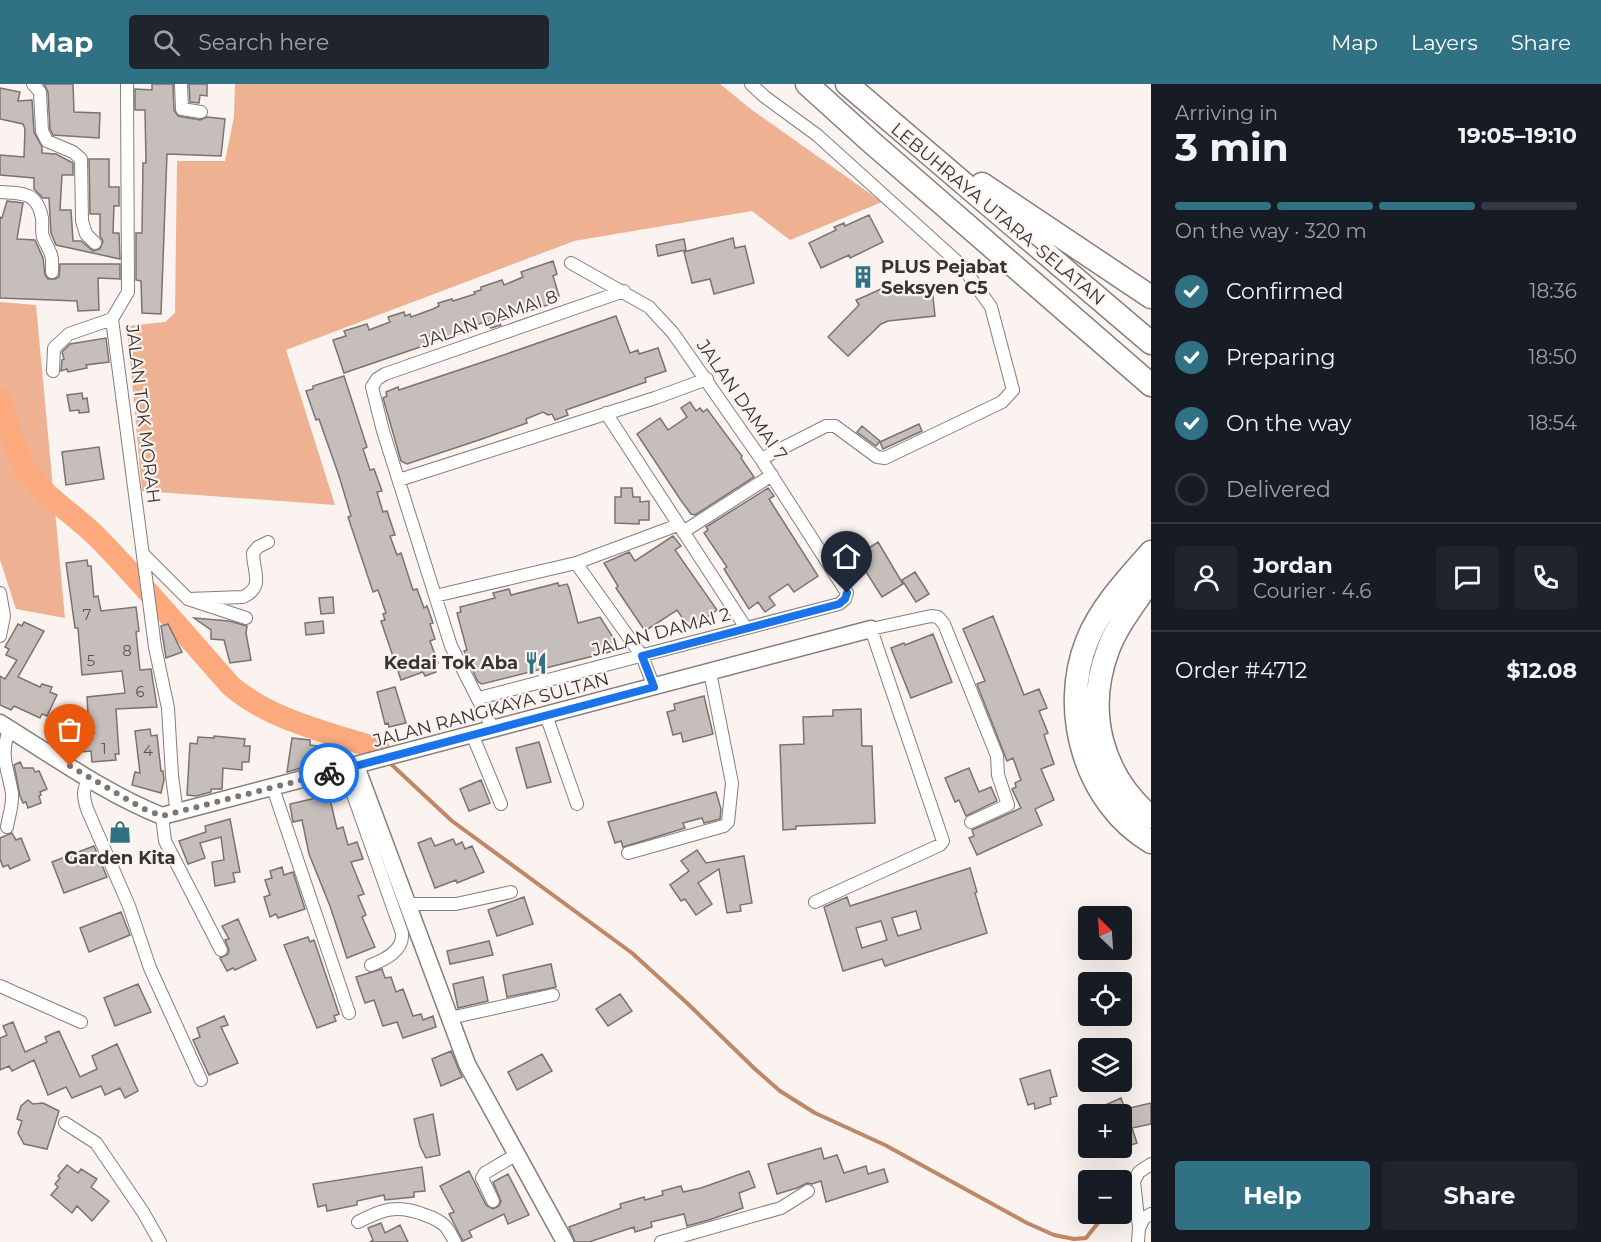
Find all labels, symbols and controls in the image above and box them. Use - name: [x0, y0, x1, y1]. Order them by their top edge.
- search box: [129, 15, 549, 69]
- text: Map: [30, 25, 93, 59]
- icon: search: [150, 26, 183, 59]
- text: Search here: [198, 29, 329, 56]
- text: Map: [1331, 30, 1378, 55]
- text: Layers: [1411, 30, 1478, 55]
- text: Share: [1511, 30, 1571, 55]
- text: Arriving in: [1175, 101, 1278, 125]
- street label: LEBUHRAYA UTARA–SELATAN: [887, 118, 1109, 310]
- text: 19:05–19:10: [1458, 122, 1577, 149]
- text: 3 min: [1175, 123, 1289, 171]
- text: On the way · 320 m: [1175, 219, 1367, 243]
- place label: PLUS Pejabat Seksyen C5: [881, 256, 1008, 299]
- building icon: PLUS Pejabat Seksyen C5: [850, 264, 876, 290]
- icon: check: [1175, 275, 1208, 308]
- text: Confirmed: [1226, 278, 1343, 305]
- text: 18:36: [1529, 279, 1577, 303]
- street label: JALAN DAMAI 8: [416, 285, 561, 353]
- street label: JALAN TOK MORAH: [121, 322, 165, 505]
- street label: JALAN DAMAI 7: [691, 334, 792, 465]
- icon: check: [1175, 341, 1208, 374]
- text: Preparing: [1226, 344, 1335, 371]
- text: 18:50: [1528, 345, 1577, 369]
- icon: check: [1175, 407, 1208, 440]
- text: On the way: [1226, 410, 1351, 437]
- text: 18:54: [1528, 411, 1577, 435]
- text: Delivered: [1226, 476, 1331, 503]
- pin: [821, 531, 872, 593]
- icon: home: [830, 540, 863, 573]
- button: person: [1175, 546, 1238, 609]
- button: chat: [1436, 546, 1499, 609]
- button: phone: [1514, 546, 1577, 609]
- text: Jordan: [1253, 552, 1333, 579]
- text: Courier · 4.6: [1253, 579, 1371, 603]
- street label: JALAN DAMAI 2: [588, 603, 733, 661]
- house number: 7: [83, 605, 92, 624]
- house number: 8: [122, 641, 132, 660]
- restaurant icon: Kedai Tok Aba: [523, 650, 549, 676]
- house number: 5: [87, 651, 95, 670]
- place label: Kedai Tok Aba: [384, 652, 518, 674]
- text: Order #4712: [1175, 657, 1307, 684]
- text: $12.08: [1506, 657, 1577, 684]
- street label: JALAN RANGKAYA SULTAN: [370, 668, 611, 752]
- house number: 6: [135, 682, 145, 701]
- pin: [44, 704, 95, 766]
- icon: bag: [53, 713, 86, 746]
- house number: 1: [101, 739, 107, 758]
- house number: 4: [143, 741, 153, 760]
- courier: [299, 743, 359, 803]
- icon: bike: [313, 757, 346, 790]
- shop icon: Garden Kita: [107, 819, 133, 845]
- place label: Garden Kita: [64, 847, 176, 869]
- north arrow: [1078, 906, 1132, 960]
- map controls: [1078, 906, 1132, 1224]
- button: locate: [1078, 972, 1132, 1026]
- button: layers: [1078, 1038, 1132, 1092]
- button: +: [1078, 1104, 1132, 1158]
- button: Help: [1175, 1161, 1370, 1230]
- button: Share: [1382, 1161, 1577, 1230]
- button: −: [1078, 1170, 1132, 1224]

